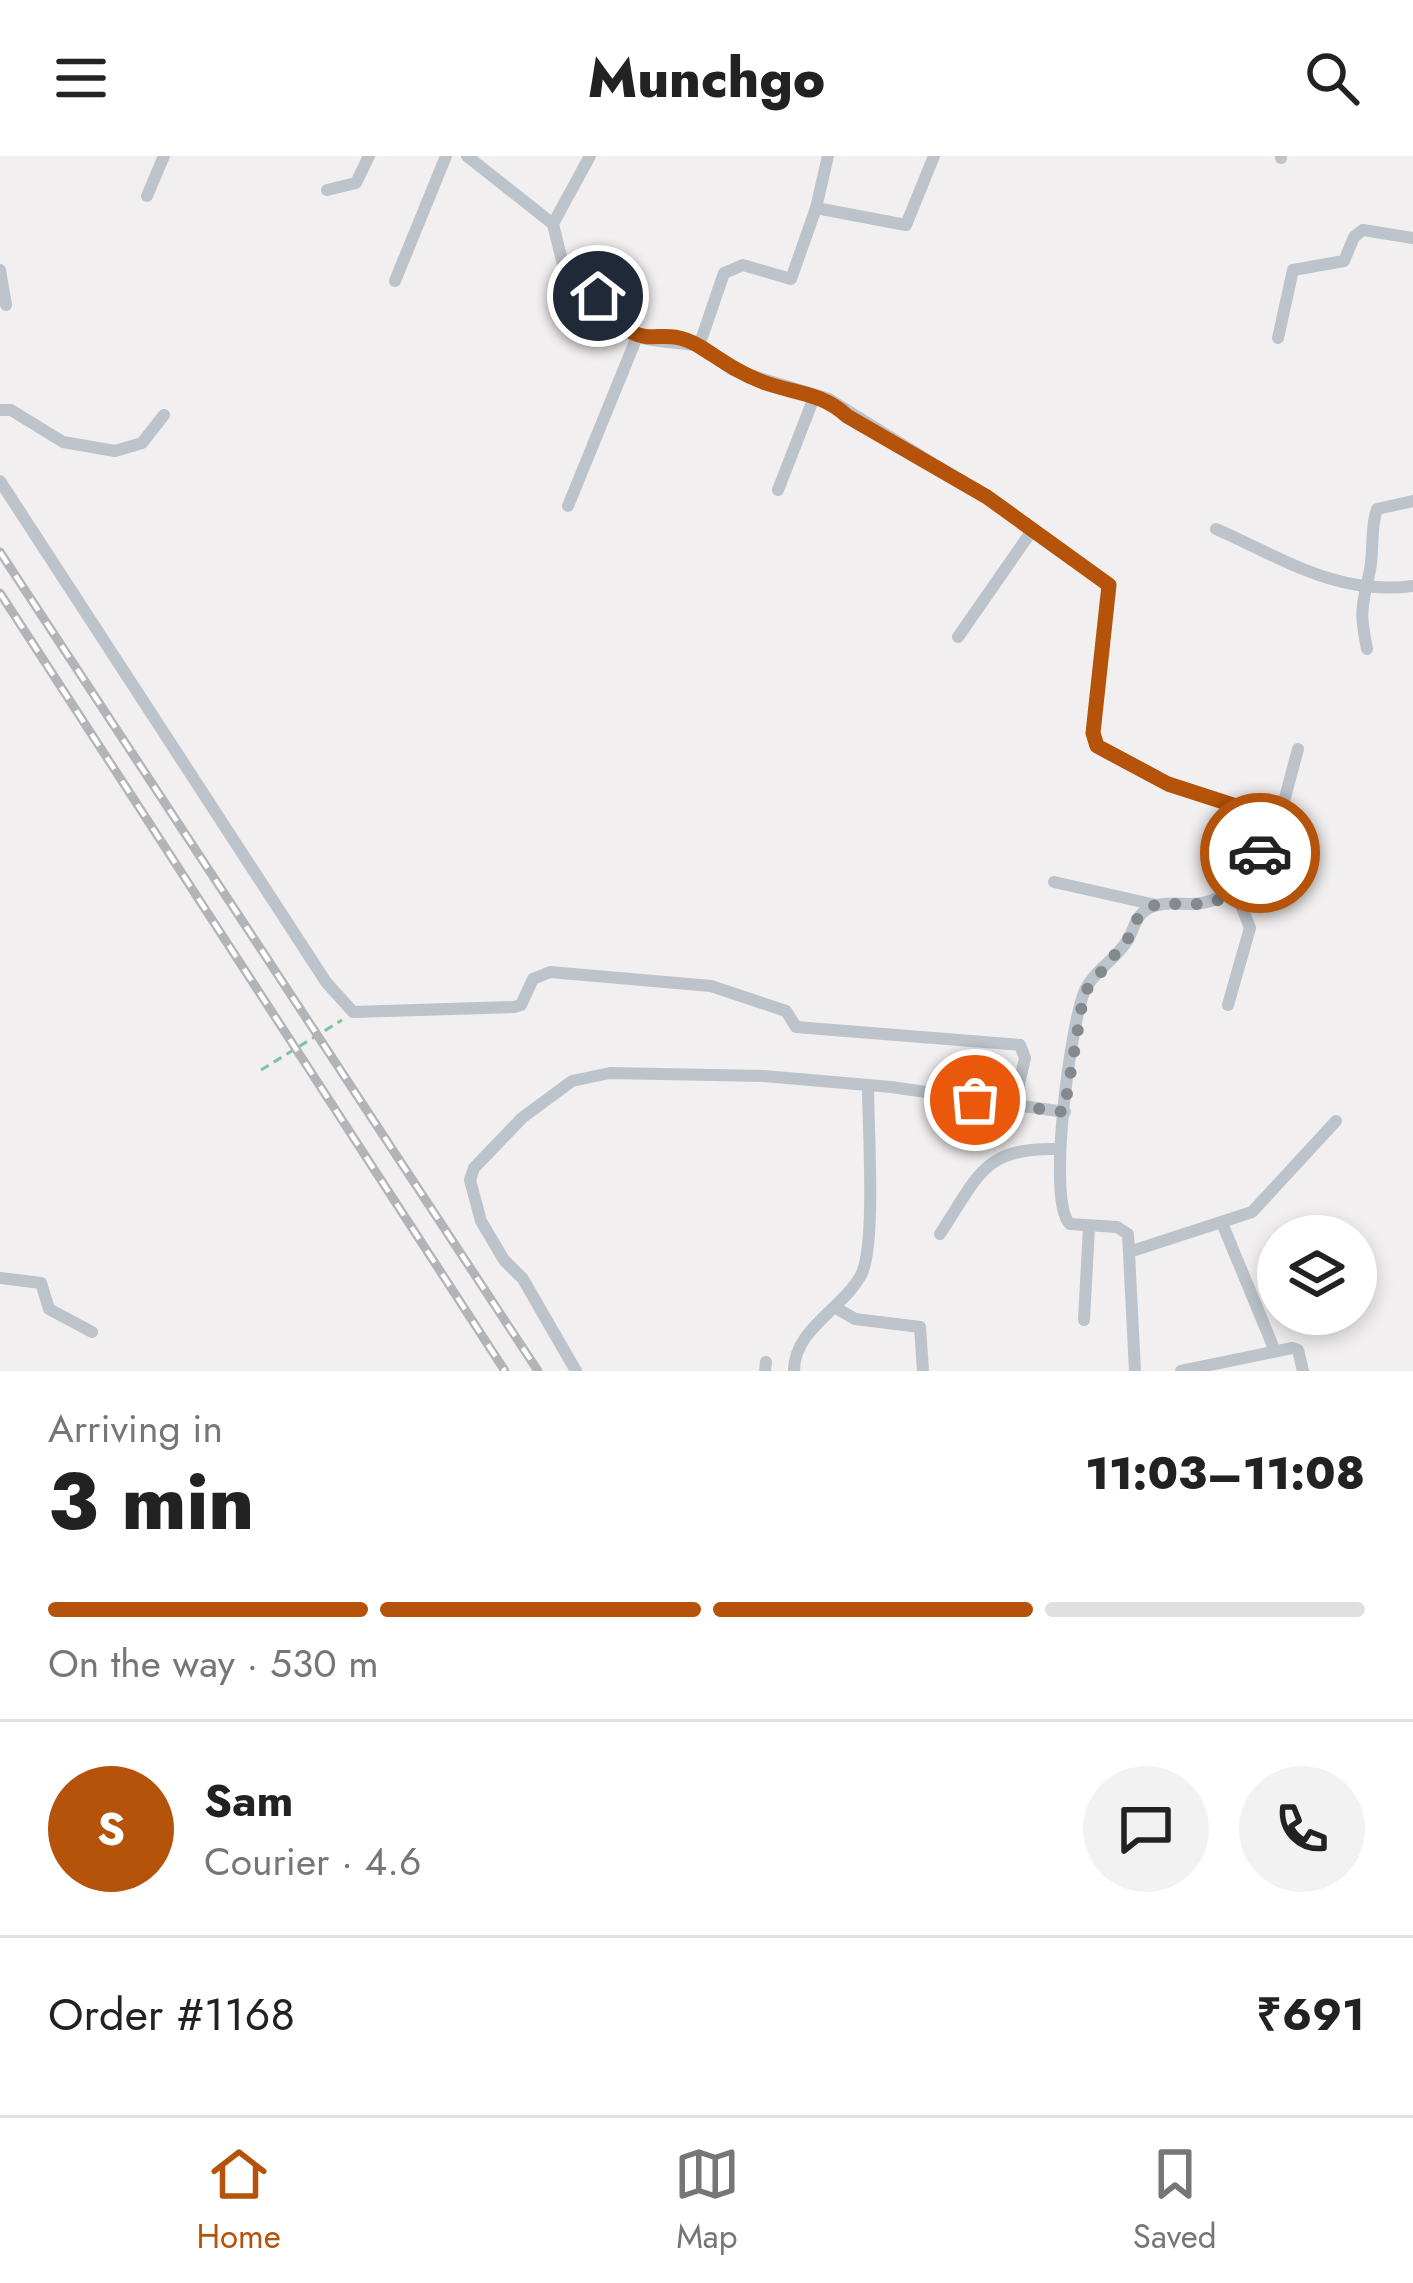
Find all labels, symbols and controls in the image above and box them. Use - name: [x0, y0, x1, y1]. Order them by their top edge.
- text: Munchgo: [588, 39, 825, 117]
- icon: menu: [48, 45, 114, 111]
- icon: search: [1299, 45, 1365, 111]
- pin: [547, 245, 649, 347]
- icon: home: [565, 263, 631, 329]
- courier: [1200, 793, 1320, 913]
- icon: car: [1227, 820, 1293, 886]
- pin: [924, 1049, 1026, 1151]
- icon: bag: [942, 1067, 1008, 1133]
- map controls: [1257, 1215, 1377, 1335]
- button: layers: [1257, 1215, 1377, 1335]
- text: Arriving in: [48, 1400, 223, 1457]
- text: 11:03–11:08: [1085, 1441, 1365, 1506]
- text: 3 min: [48, 1446, 254, 1558]
- text: On the way · 530 m: [48, 1635, 379, 1692]
- button: chat: [1083, 1766, 1209, 1892]
- button: phone: [1239, 1766, 1365, 1892]
- text: Sam: [204, 1768, 293, 1833]
- text: S: [97, 1796, 125, 1861]
- text: Courier · 4.6: [204, 1833, 421, 1890]
- text: Order #1168: [48, 1982, 295, 2047]
- text: ₹691: [1256, 1982, 1365, 2047]
- tab: Home: [197, 2141, 281, 2260]
- tab: Map: [674, 2141, 740, 2260]
- tab: Saved: [1133, 2141, 1216, 2260]

